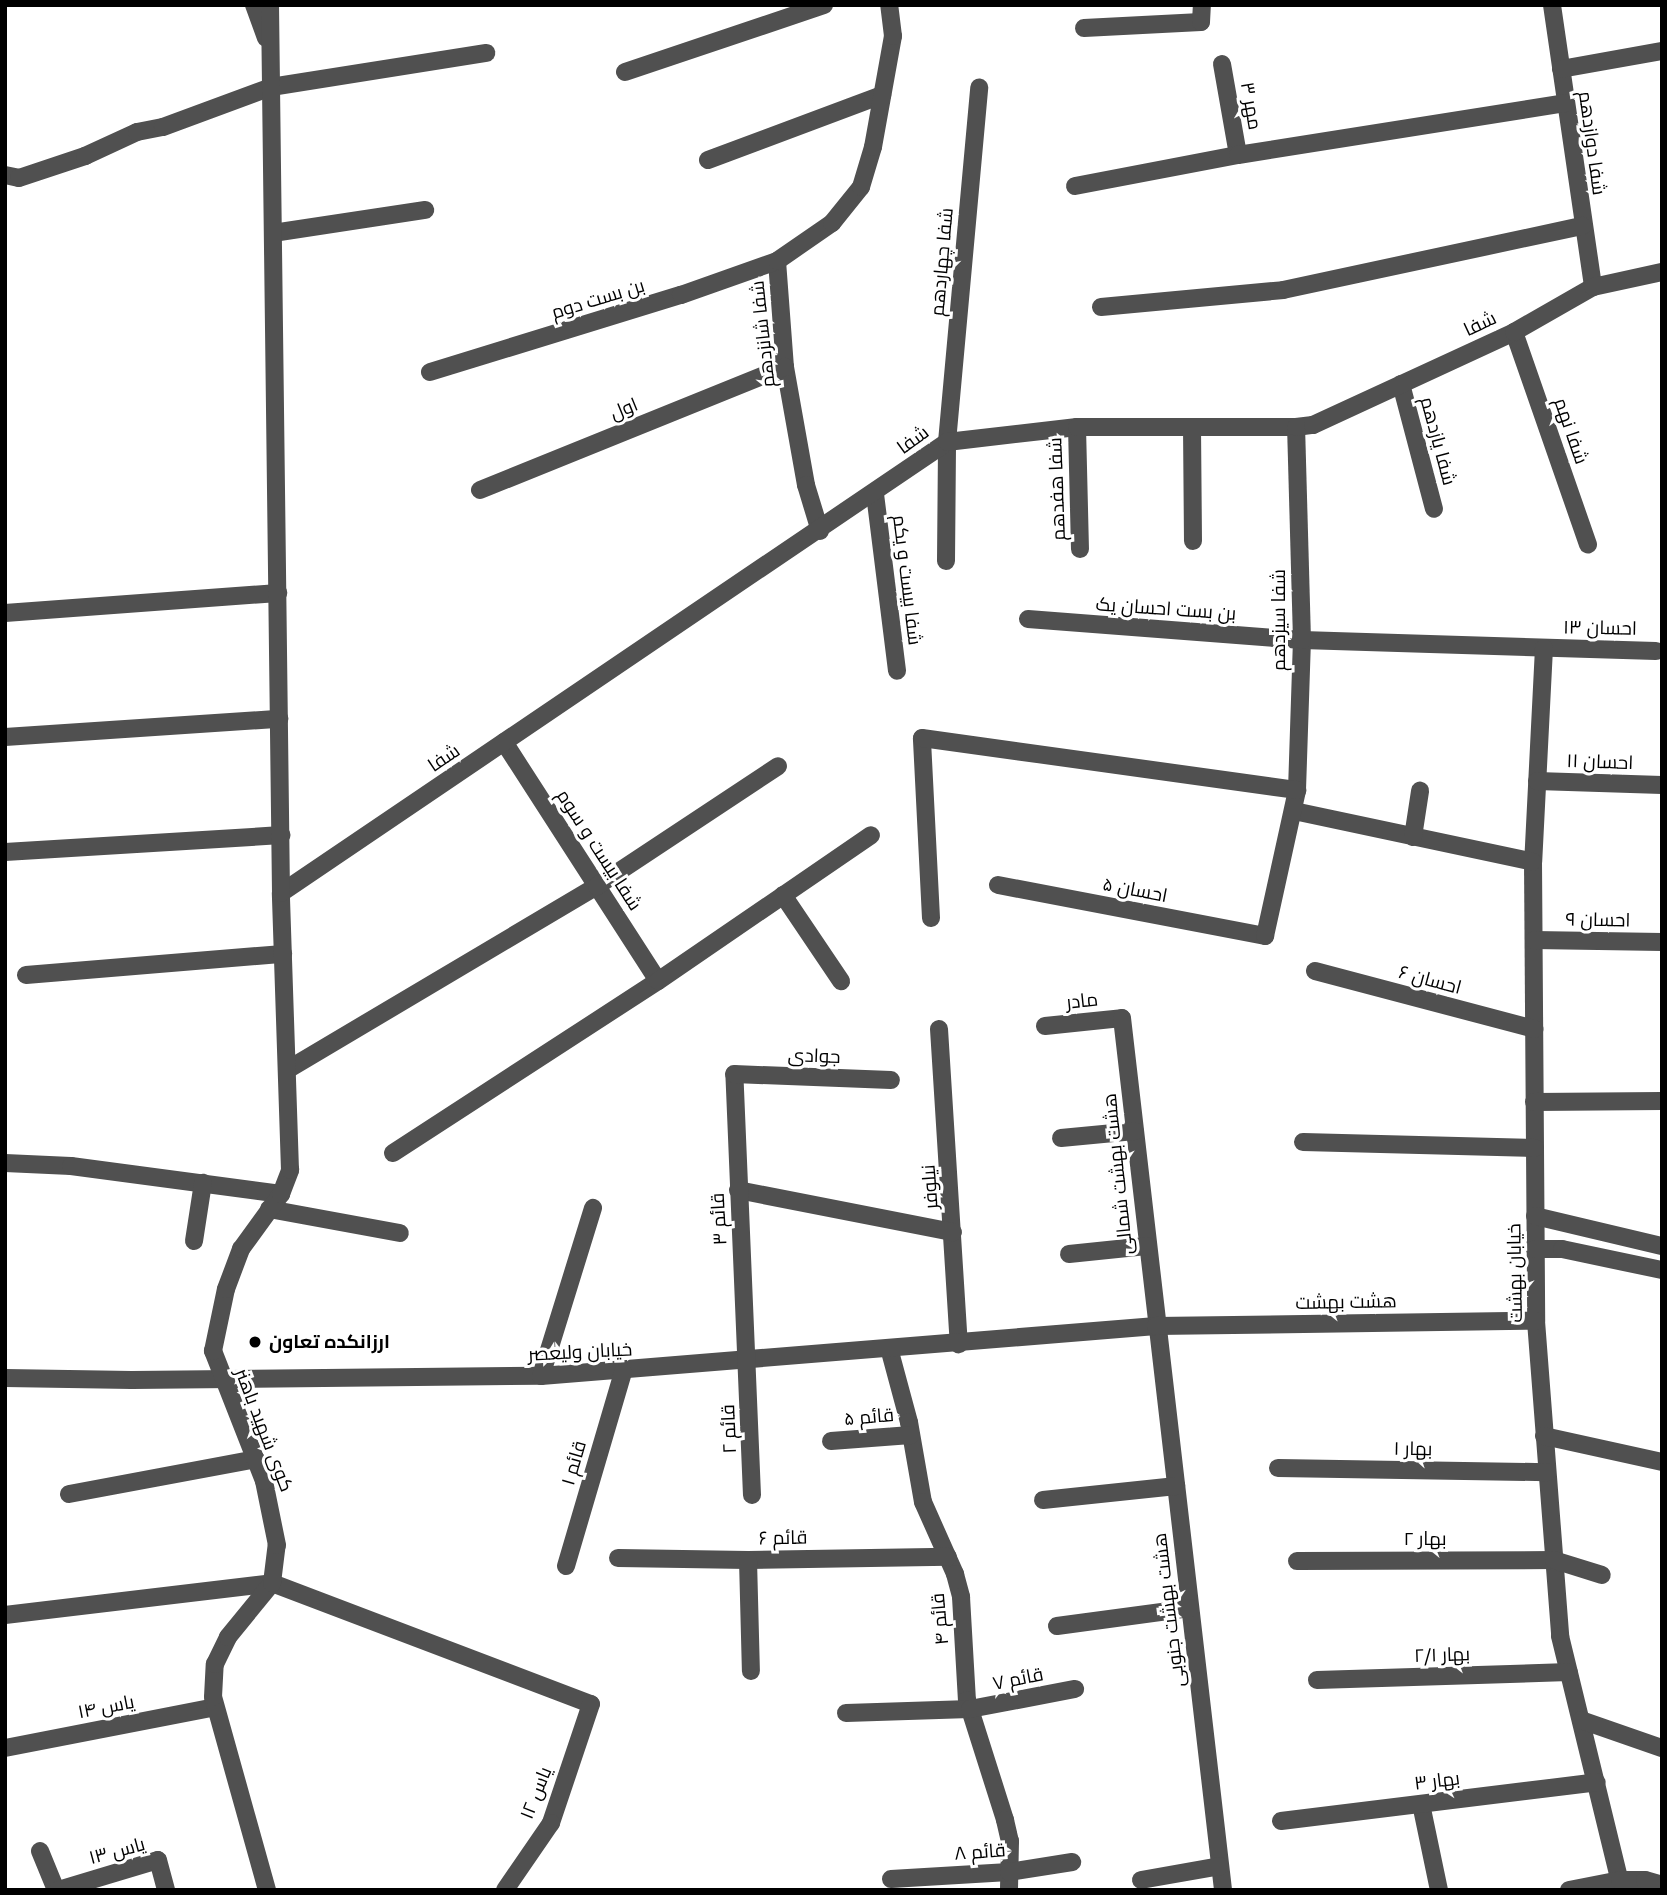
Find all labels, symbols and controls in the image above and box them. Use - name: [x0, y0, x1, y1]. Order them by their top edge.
- street label: مهر ۳: [1236, 80, 1266, 132]
- street label: شفا دوازدهم: [1573, 90, 1611, 196]
- street label: شفا چهاردهم: [926, 207, 958, 317]
- street label: بن بست دوم: [549, 274, 647, 324]
- street label: شفا شانزدهم: [746, 279, 780, 389]
- street label: شفا: [1460, 307, 1500, 341]
- street label: اول: [607, 393, 641, 425]
- street label: شفا یازدهم: [1415, 394, 1461, 488]
- street label: شفا نهم: [1549, 395, 1593, 467]
- street label: شفا: [893, 421, 933, 459]
- street label: شفا هفدهم: [1044, 437, 1070, 541]
- street label: شفا بیست و یکم: [888, 514, 926, 646]
- street label: شفا سیزدهم: [1268, 569, 1290, 671]
- street label: بن بست احسان یک: [1095, 593, 1237, 625]
- street label: احسان ۱۳: [1563, 616, 1637, 640]
- street label: شفا: [424, 739, 464, 777]
- street label: احسان ۱۱: [1566, 749, 1634, 775]
- street label: شفا بیست و سوم: [551, 785, 647, 915]
- street label: احسان ۵: [1101, 873, 1169, 907]
- street label: احسان ۹: [1565, 908, 1631, 932]
- street label: احسان ۶: [1396, 961, 1464, 999]
- street label: مادر: [1065, 988, 1099, 1014]
- street label: جوادی: [787, 1044, 841, 1068]
- street label: هشت بهشت شمالی: [1098, 1092, 1138, 1256]
- street label: نیلوفر: [917, 1164, 943, 1210]
- street label: قائم ۳: [706, 1192, 732, 1246]
- street label: خیابان بهشت: [1503, 1223, 1527, 1323]
- street label: هشت بهشت: [1295, 1290, 1397, 1314]
- place label: ارزانکده تعاون: [269, 1331, 390, 1353]
- marker: ارزانکده تعاون: [247, 1334, 263, 1350]
- street label: خیابان ولیعصر: [527, 1338, 633, 1366]
- street label: کوی شهید باهنر: [230, 1365, 298, 1495]
- street label: قائم ۵: [843, 1403, 895, 1431]
- street label: قائم ۲: [717, 1404, 741, 1454]
- street label: بهار ۱: [1393, 1437, 1433, 1461]
- street label: قائم ۱: [557, 1438, 591, 1488]
- street label: قائم ۶: [758, 1526, 808, 1550]
- street label: بهار ۲: [1403, 1528, 1447, 1550]
- street label: هشت بهشت جنوبی: [1148, 1532, 1190, 1688]
- street label: قائم ۴: [926, 1592, 954, 1646]
- street label: بهار ۲/۱: [1414, 1643, 1470, 1667]
- street label: قائم ۷: [991, 1663, 1045, 1695]
- street label: یاس ۱۴: [76, 1690, 136, 1724]
- street label: یاس ۱۲: [515, 1763, 557, 1823]
- street label: بهار ۳: [1413, 1767, 1461, 1795]
- street label: یاس ۱۳: [86, 1833, 148, 1869]
- street label: قائم ۸: [954, 1839, 1006, 1865]

